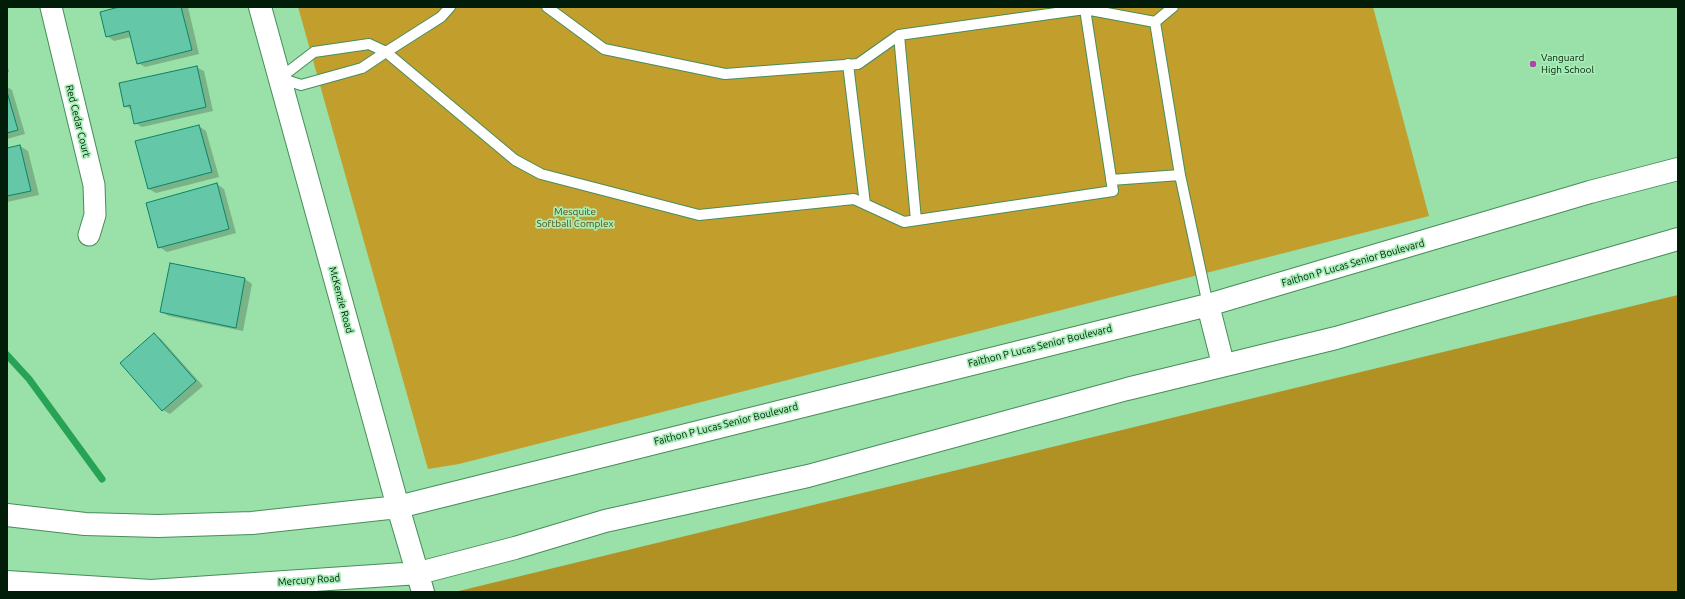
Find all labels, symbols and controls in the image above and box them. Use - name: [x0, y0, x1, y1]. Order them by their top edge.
- place label: Vanguard High School: [1541, 52, 1594, 76]
- marker: Vanguard High School: [1528, 59, 1538, 69]
- street label: Red Cedar Court: [63, 84, 93, 158]
- park label: Mesquite Softball Complex: [537, 206, 613, 230]
- street label: Faithon P Lucas Senior Boulevard: [1280, 237, 1426, 289]
- street label: McKenzie Road: [326, 265, 356, 335]
- street label: Faithon P Lucas Senior Boulevard: [967, 322, 1113, 370]
- street label: Faithon P Lucas Senior Boulevard: [653, 400, 799, 448]
- street label: Mercury Road: [277, 572, 341, 588]

